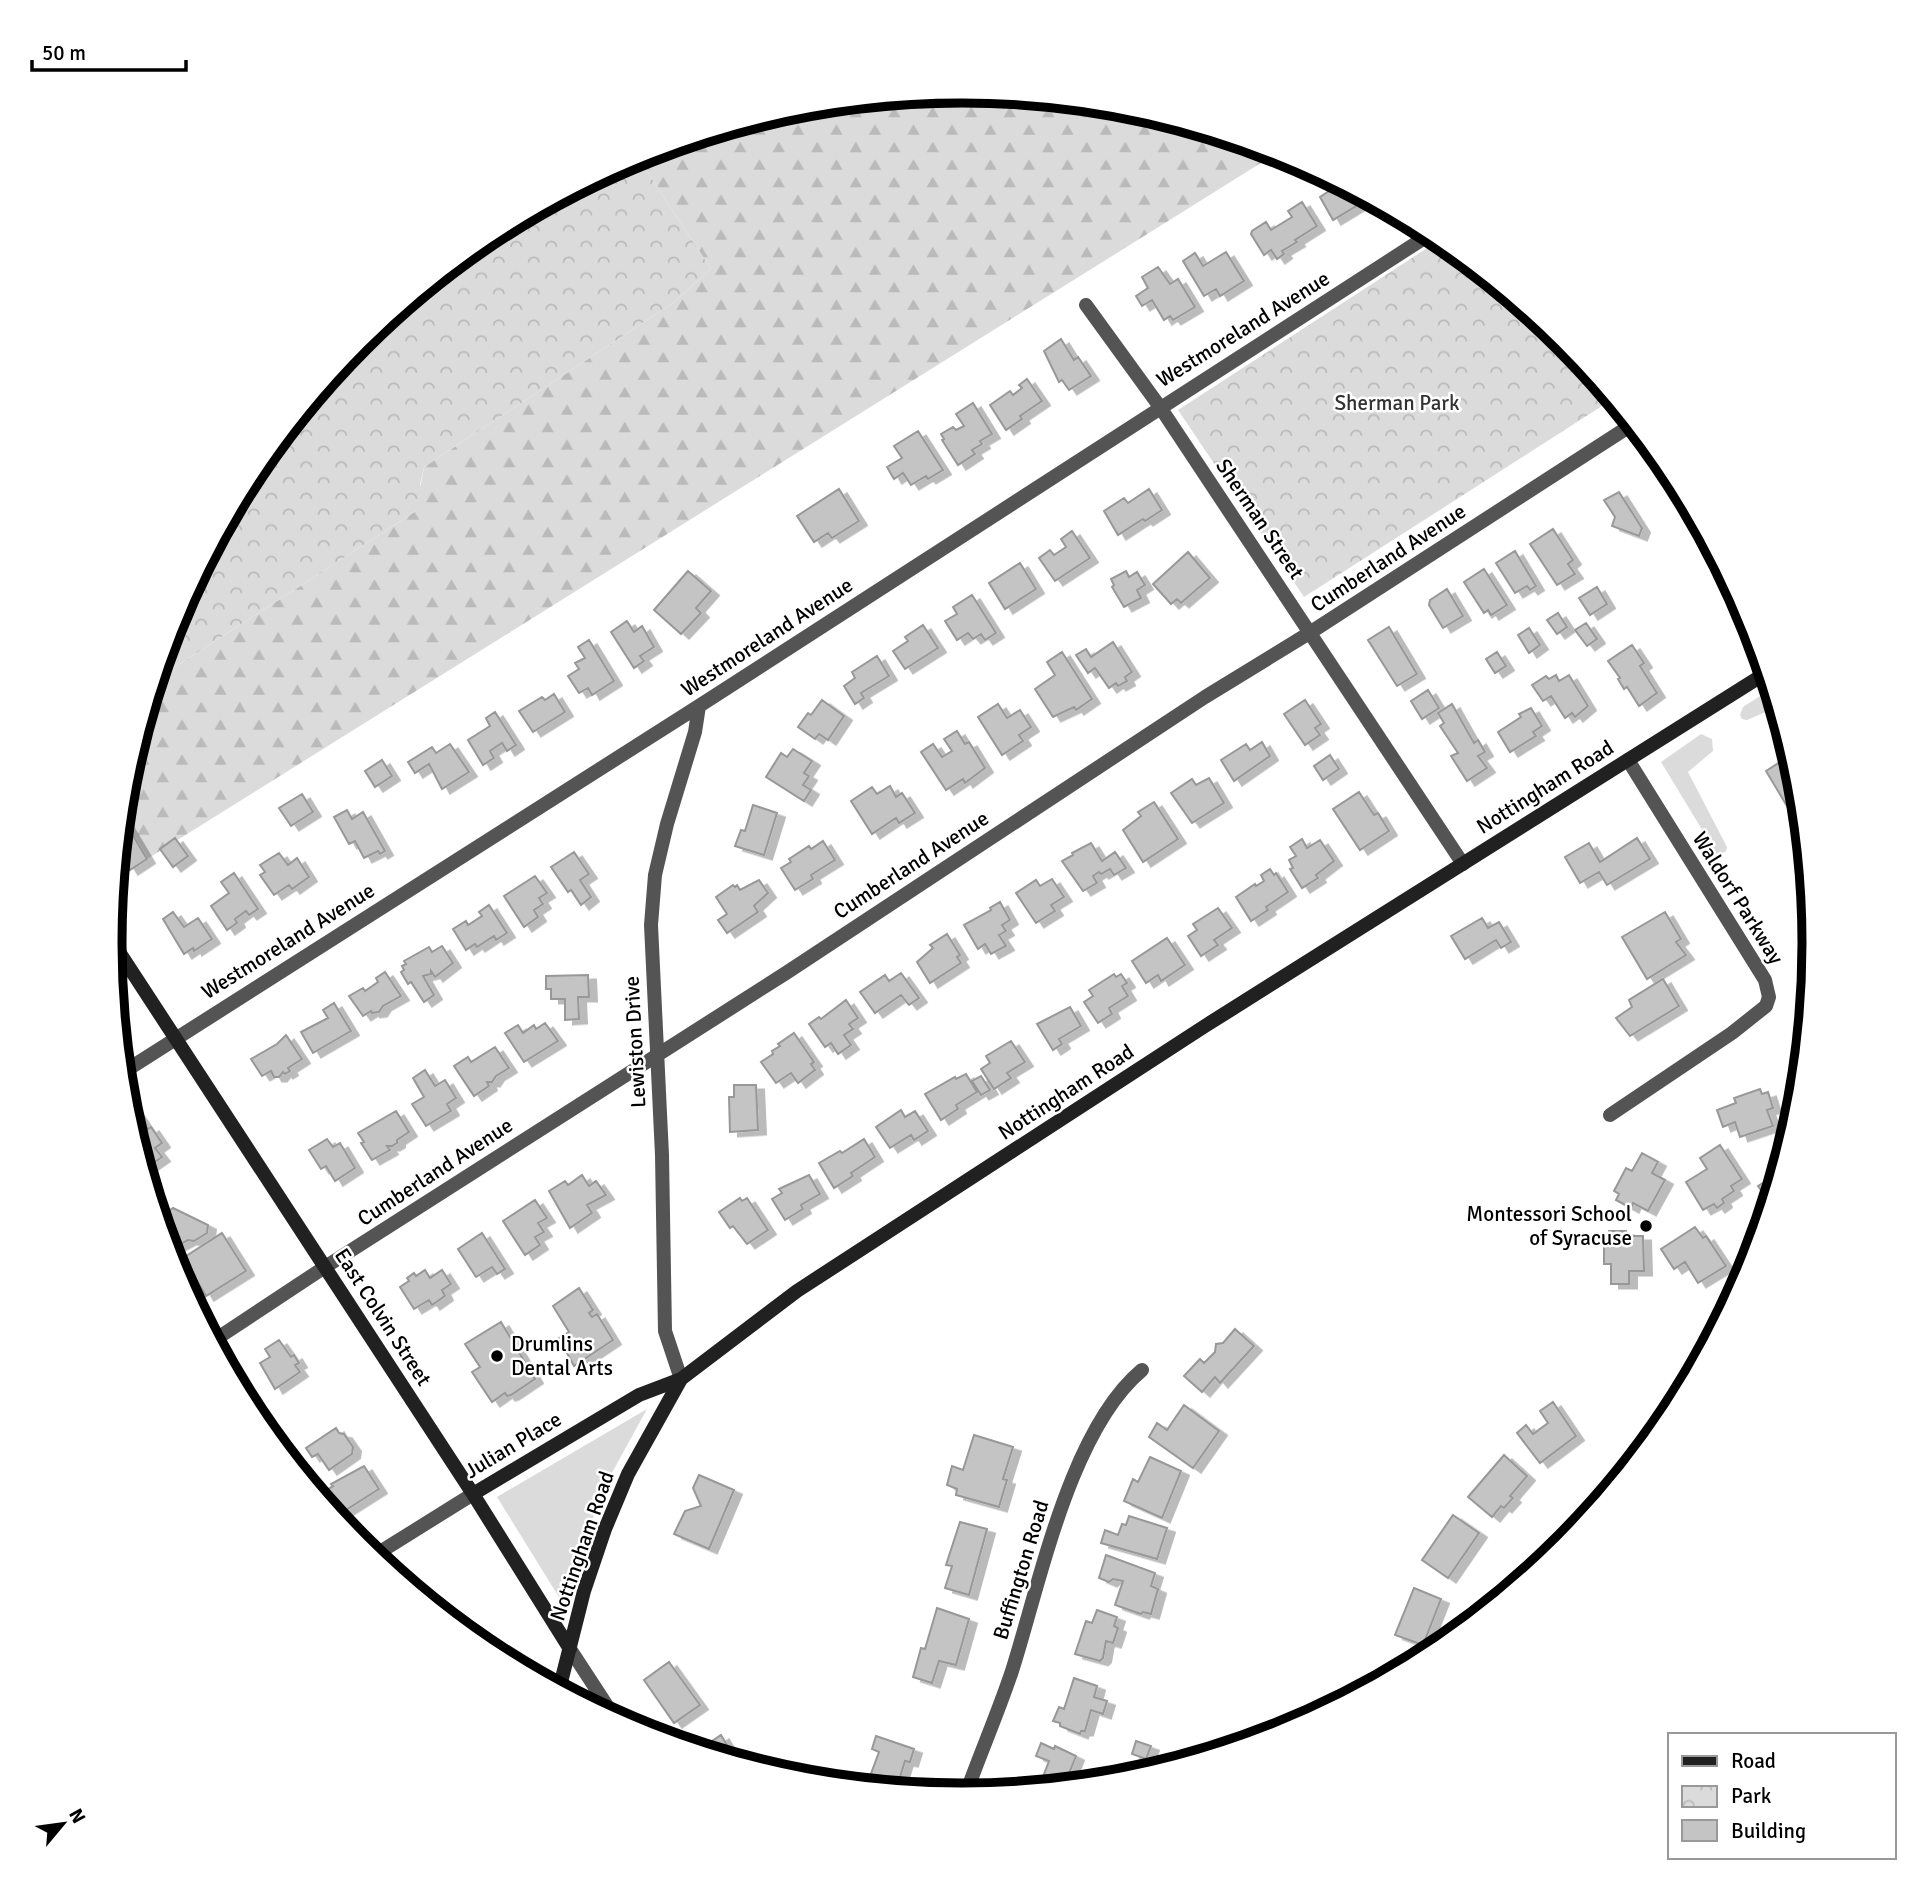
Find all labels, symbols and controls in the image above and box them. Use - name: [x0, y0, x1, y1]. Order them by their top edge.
- scale bar: [32, 28, 186, 72]
- text: 50 m: [42, 40, 86, 66]
- street label: Westmoreland Avenue: [1152, 265, 1334, 393]
- park label: Sherman Park: [1334, 390, 1460, 416]
- street label: Sherman Street: [1210, 454, 1310, 584]
- street label: Cumberland Avenue: [1305, 498, 1471, 618]
- street label: Westmoreland Avenue: [676, 572, 858, 702]
- street label: Nottingham Road: [1472, 735, 1618, 839]
- street label: Cumberland Avenue: [828, 805, 994, 925]
- street label: Waldorf Parkway: [1687, 827, 1789, 969]
- street label: Westmoreland Avenue: [197, 877, 379, 1005]
- street label: Lewiston Drive: [619, 975, 651, 1109]
- street label: Nottingham Road: [993, 1038, 1139, 1146]
- street label: Cumberland Avenue: [352, 1112, 518, 1232]
- place label: Montessori School of Syracuse: [1466, 1201, 1632, 1251]
- marker: Montessori School of Syracuse: [1638, 1218, 1654, 1234]
- street label: East Colvin Street: [329, 1243, 437, 1391]
- place label: Drumlins Dental Arts: [511, 1331, 613, 1381]
- marker: Drumlins Dental Arts: [489, 1348, 505, 1364]
- street label: Julian Place: [460, 1406, 566, 1484]
- street label: Nottingham Road: [544, 1468, 620, 1624]
- street label: Buffington Road: [987, 1497, 1055, 1643]
- legend: [1668, 1733, 1896, 1859]
- text: Road: [1731, 1748, 1776, 1774]
- text: Park: [1731, 1783, 1772, 1809]
- north arrow: [28, 1789, 98, 1859]
- text: N: [63, 1805, 91, 1828]
- text: Building: [1731, 1818, 1806, 1844]

